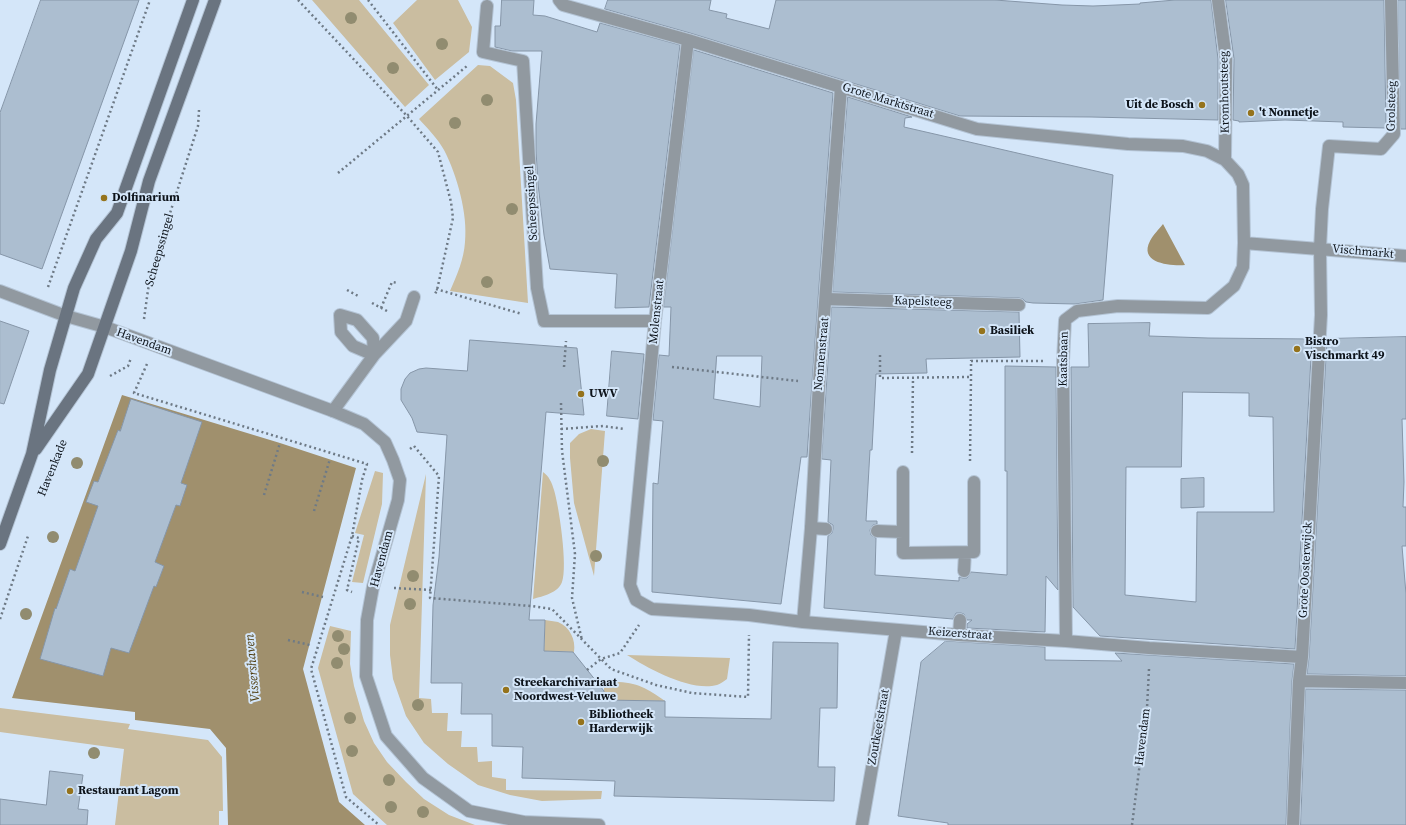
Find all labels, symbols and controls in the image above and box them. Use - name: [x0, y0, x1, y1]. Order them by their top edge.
- street label: Kromhoutsteeg: [1217, 51, 1233, 133]
- street label: Grote Marktstraat: [841, 80, 935, 122]
- street label: Grolsteeg: [1384, 81, 1400, 131]
- place label: Uit de Bosch: [1126, 98, 1194, 112]
- marker: Uit de Bosch: [1197, 100, 1207, 110]
- place label: 't Nonnetje: [1259, 106, 1319, 120]
- marker: 't Nonnetje: [1246, 108, 1256, 118]
- street label: Scheepssingel: [523, 165, 541, 241]
- place label: Dolfinarium: [112, 191, 180, 205]
- marker: Dolfinarium: [99, 193, 109, 203]
- street label: Scheepssingel: [143, 212, 177, 288]
- street label: Vischmarkt: [1332, 242, 1394, 262]
- street label: Molenstraat: [646, 279, 668, 345]
- street label: Kapelsteeg: [894, 294, 952, 310]
- street label: Nonnenstraat: [812, 317, 832, 391]
- place label: Basiliek: [990, 324, 1034, 338]
- street label: Havendam: [114, 325, 174, 359]
- marker: Basiliek: [977, 326, 987, 336]
- street label: Kaatsbaan: [1056, 331, 1072, 387]
- place label: Bistro Vischmarkt 49: [1305, 335, 1384, 363]
- marker: Bistro Vischmarkt 49: [1292, 344, 1302, 354]
- place label: UWV: [589, 387, 618, 401]
- marker: UWV: [576, 389, 586, 399]
- street label: Havenkade: [35, 438, 71, 498]
- street label: Grote Oosterwijck: [1296, 522, 1316, 618]
- street label: Havendam: [368, 529, 396, 589]
- street label: Keizerstraat: [927, 625, 993, 643]
- water label: Vissershaven: [242, 633, 264, 703]
- place label: Streekarchivariaat Noordwest-Veluwe: [514, 676, 617, 704]
- marker: Streekarchivariaat Noordwest-Veluwe: [501, 685, 511, 695]
- street label: Zoutkeetstraat: [865, 688, 893, 766]
- street label: Havendam: [1132, 707, 1154, 767]
- place label: Bibliotheek Harderwijk: [589, 708, 653, 736]
- marker: Bibliotheek Harderwijk: [576, 717, 586, 727]
- place label: Restaurant Lagom: [78, 784, 179, 798]
- marker: Restaurant Lagom: [65, 786, 75, 796]

